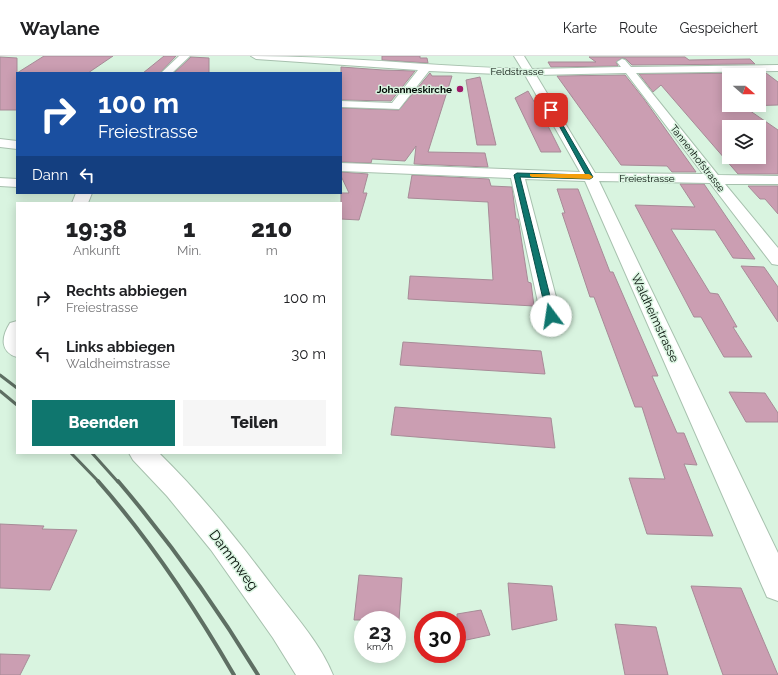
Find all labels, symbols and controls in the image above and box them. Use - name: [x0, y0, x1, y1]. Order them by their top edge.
- text: Waylane: [20, 17, 100, 39]
- text: Karte: [563, 20, 597, 36]
- text: Route: [619, 20, 657, 36]
- text: Gespeichert: [679, 20, 758, 36]
- street label: Feldstrasse: [490, 66, 544, 77]
- north arrow: [722, 68, 766, 112]
- map controls: [722, 68, 766, 164]
- place label: Johanneskirche: [377, 84, 452, 95]
- marker: Johanneskirche: [455, 84, 465, 94]
- text: 100 m: [98, 87, 179, 120]
- icon: right: [32, 88, 84, 140]
- pin: [534, 93, 568, 127]
- icon: arrive: [540, 99, 562, 121]
- button: layers: [722, 120, 766, 164]
- text: Freiestrasse: [98, 121, 198, 142]
- street label: Tannenhofstrasse: [668, 123, 727, 194]
- icon: left: [76, 164, 98, 186]
- text: Dann: [32, 166, 68, 184]
- street label: Freiestrasse: [619, 173, 675, 184]
- text: 19:38: [66, 214, 127, 243]
- text: 1: [183, 214, 195, 243]
- text: 210: [251, 214, 292, 243]
- text: Ankunft: [73, 243, 120, 258]
- text: Min.: [177, 243, 201, 258]
- text: m: [266, 243, 278, 258]
- street label: Waldheimstrasse: [628, 272, 682, 364]
- text: Rechts abbiegen: [66, 282, 187, 300]
- icon: right: [32, 287, 54, 309]
- text: 100 m: [284, 289, 326, 307]
- position arrow: [530, 295, 572, 337]
- text: Freiestrasse: [66, 300, 138, 315]
- text: Links abbiegen: [66, 338, 175, 356]
- icon: left: [32, 343, 54, 365]
- text: 30 m: [291, 345, 326, 363]
- text: Waldheimstrasse: [66, 356, 170, 371]
- button: Beenden: [32, 400, 175, 446]
- button: Teilen: [183, 400, 326, 446]
- street label: Dammweg: [206, 527, 262, 593]
- speed limit sign: 30: [414, 611, 466, 663]
- text: 23: [369, 620, 391, 644]
- text: km/h: [367, 641, 393, 652]

